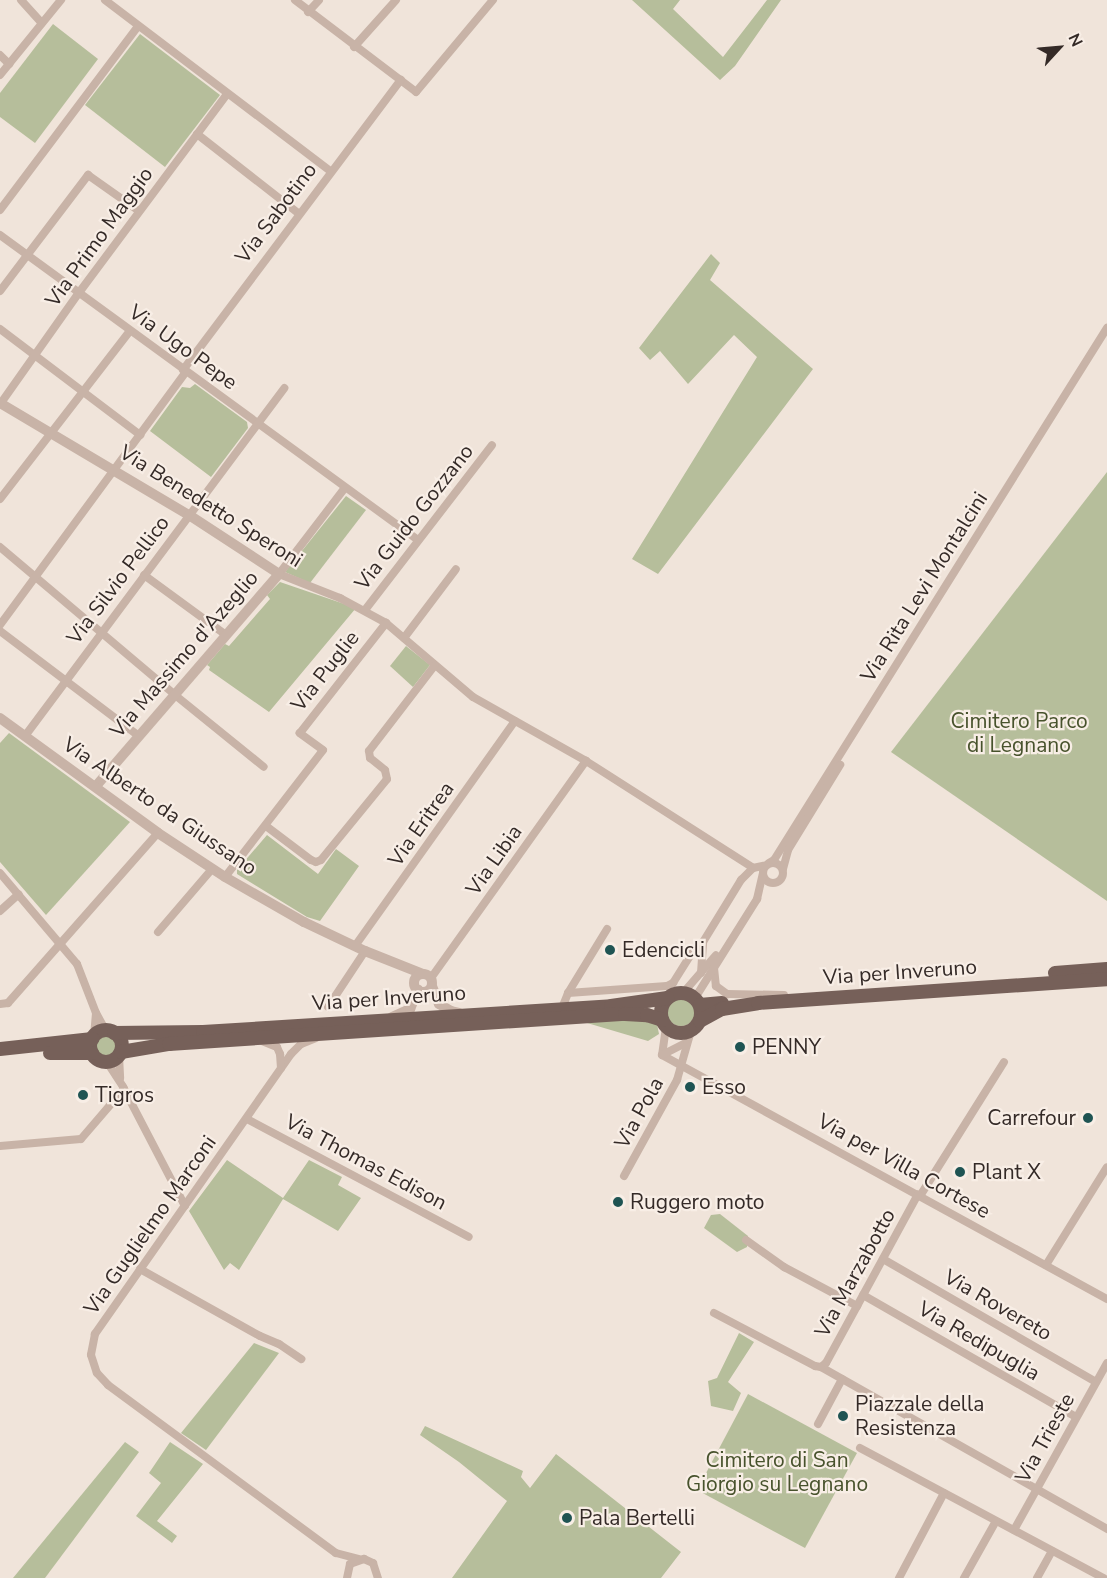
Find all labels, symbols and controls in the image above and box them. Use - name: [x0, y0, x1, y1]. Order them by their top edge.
- north arrow: [1029, 18, 1089, 78]
- text: N: [1063, 30, 1088, 50]
- street label: Via Sabotino: [230, 158, 322, 268]
- street label: Via Primo Maggio: [40, 162, 158, 312]
- street label: Via Ugo Pepe: [124, 299, 242, 395]
- street label: Via Benedetto Speroni: [115, 439, 307, 573]
- street label: Via Guido Gozzano: [349, 439, 479, 595]
- street label: Via Rita Levi Montalcini: [855, 487, 993, 687]
- street label: Via Silvio Pellico: [61, 511, 175, 649]
- street label: Via Massimo d'Azeglio: [105, 565, 263, 743]
- street label: Via Puglie: [286, 626, 364, 716]
- park label: Cimitero Parco di Legnano: [950, 708, 1088, 758]
- street label: Via Alberto da Giussano: [58, 732, 262, 880]
- street label: Via Eritrea: [383, 777, 459, 871]
- street label: Via Libia: [461, 820, 527, 900]
- place label: Edencicli: [622, 937, 705, 963]
- marker: Edencicli: [603, 943, 617, 957]
- street label: Via per Inveruno: [822, 954, 978, 990]
- street label: Via per Inveruno: [311, 980, 467, 1016]
- place label: PENNY: [752, 1034, 821, 1060]
- marker: PENNY: [733, 1040, 747, 1054]
- street label: Via Pola: [609, 1073, 669, 1153]
- place label: Esso: [702, 1074, 746, 1100]
- marker: Esso: [683, 1080, 697, 1094]
- place label: Tigros: [95, 1082, 154, 1108]
- marker: Tigros: [76, 1088, 90, 1102]
- place label: Carrefour: [987, 1105, 1076, 1131]
- street label: Via per Villa Cortese: [813, 1108, 995, 1224]
- street label: Via Thomas Edison: [281, 1109, 451, 1215]
- marker: Carrefour: [1081, 1111, 1095, 1125]
- street label: Via Guglielmo Marconi: [79, 1130, 221, 1320]
- place label: Plant X: [972, 1159, 1041, 1185]
- marker: Plant X: [953, 1165, 967, 1179]
- place label: Ruggero moto: [630, 1189, 765, 1215]
- marker: Ruggero moto: [611, 1195, 625, 1209]
- street label: Via Marzabotto: [809, 1204, 901, 1342]
- street label: Via Rovereto: [940, 1264, 1056, 1346]
- street label: Via Redipuglia: [914, 1296, 1044, 1386]
- street label: Via Trieste: [1010, 1389, 1080, 1487]
- place label: Piazzale della Resistenza: [855, 1391, 984, 1441]
- marker: Piazzale della Resistenza: [836, 1409, 850, 1423]
- park label: Cimitero di San Giorgio su Legnano: [686, 1447, 868, 1497]
- place label: Pala Bertelli: [579, 1505, 695, 1531]
- marker: Pala Bertelli: [560, 1511, 574, 1525]

